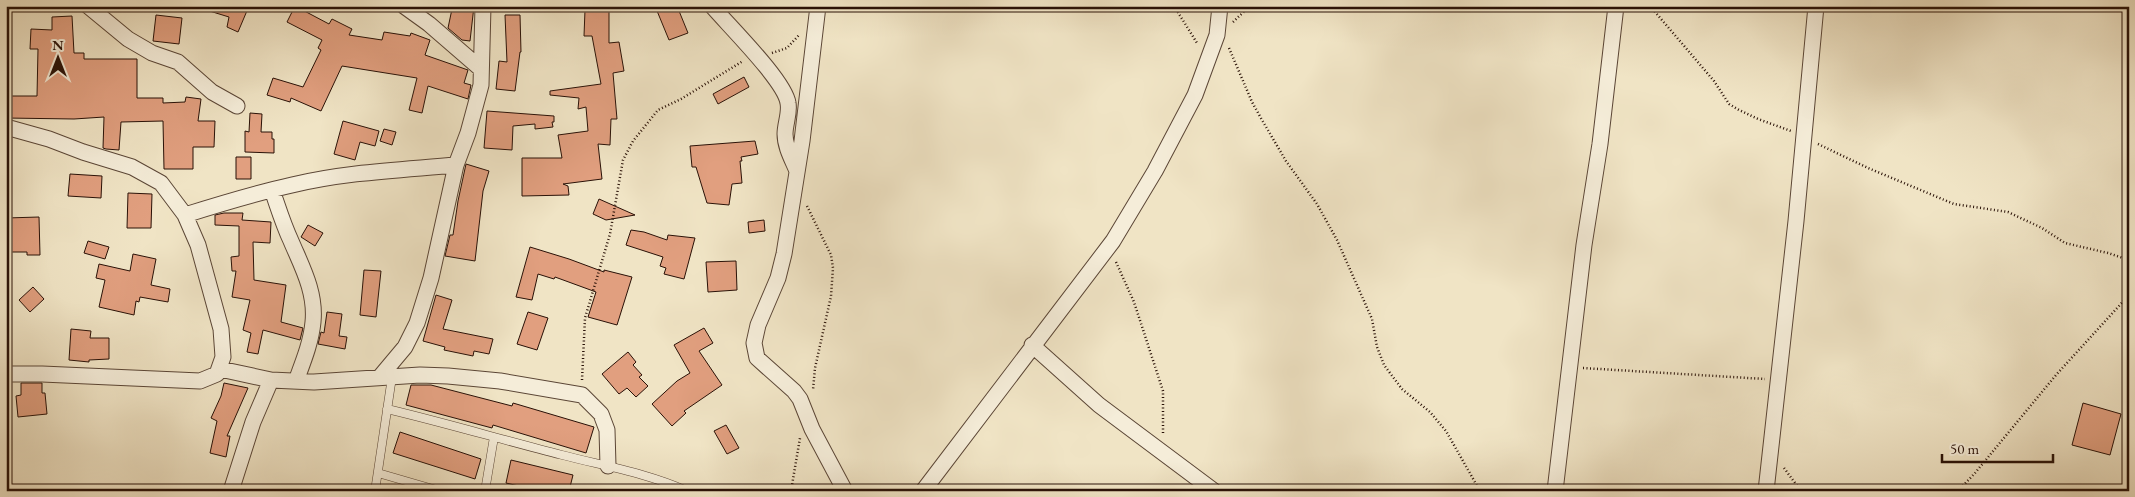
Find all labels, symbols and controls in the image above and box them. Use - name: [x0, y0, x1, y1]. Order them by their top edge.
- north arrow: [32, 32, 82, 82]
- text: N: [52, 36, 64, 54]
- scale bar: [1942, 432, 2054, 464]
- text: 50 m: [1950, 439, 1979, 458]

